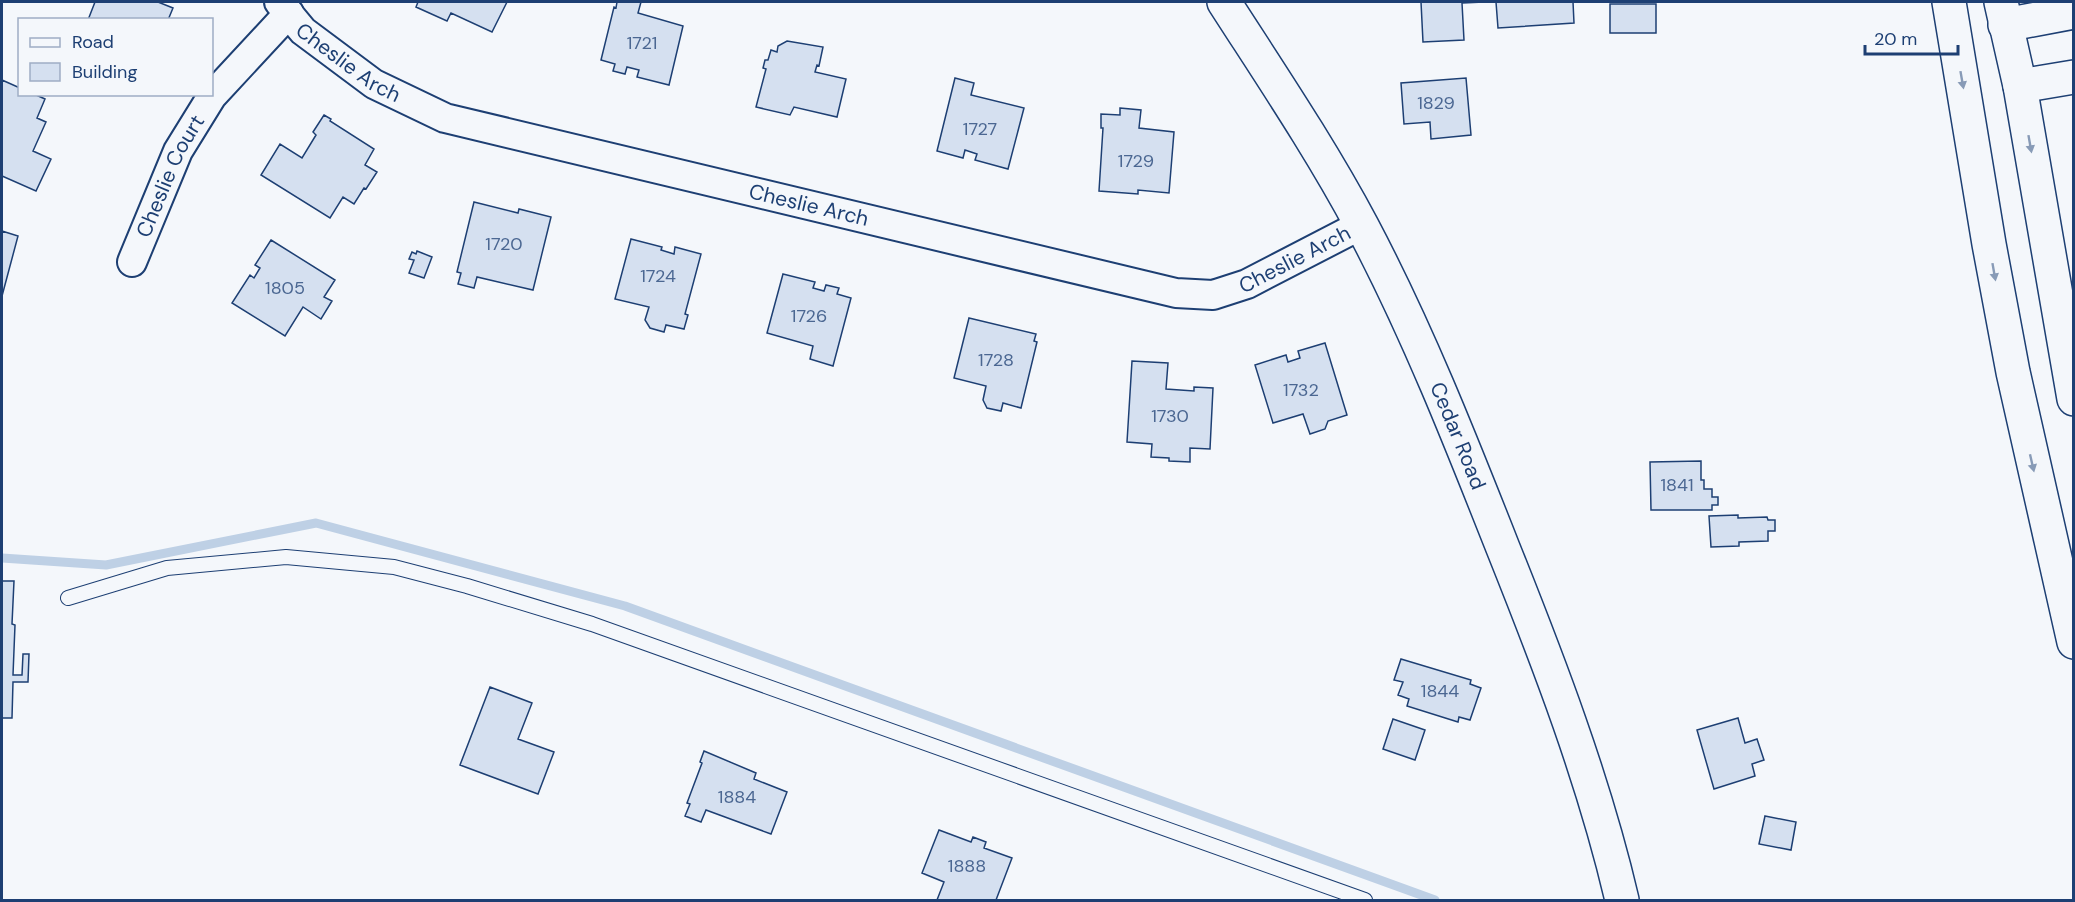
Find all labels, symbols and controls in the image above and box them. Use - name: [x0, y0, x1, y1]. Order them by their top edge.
- street label: Cheslie Arch: [290, 16, 405, 109]
- legend: [18, 18, 213, 96]
- scale bar: [1865, 18, 1958, 56]
- text: 20 m: [1874, 27, 1917, 51]
- text: Road: [72, 30, 114, 54]
- house number: 1721: [627, 31, 657, 55]
- text: Building: [72, 60, 137, 84]
- one-way arrow: [1958, 70, 1967, 89]
- house number: 1829: [1417, 91, 1455, 115]
- street label: Cheslie Court: [130, 110, 211, 242]
- house number: 1727: [963, 117, 997, 141]
- one-way arrow: [2025, 135, 2034, 154]
- house number: 1729: [1118, 149, 1154, 173]
- street label: Cheslie Arch: [746, 177, 871, 233]
- street label: Cheslie Arch: [1235, 219, 1355, 300]
- house number: 1720: [485, 232, 523, 256]
- one-way arrow: [1990, 263, 1999, 282]
- house number: 1724: [640, 264, 676, 288]
- house number: 1805: [265, 276, 305, 300]
- house number: 1726: [791, 304, 827, 328]
- house number: 1728: [978, 348, 1014, 372]
- house number: 1732: [1283, 378, 1319, 402]
- street label: Cedar Road: [1423, 378, 1492, 494]
- house number: 1730: [1151, 404, 1189, 428]
- one-way arrow: [2028, 454, 2038, 473]
- house number: 1841: [1660, 473, 1694, 497]
- house number: 1844: [1421, 679, 1459, 703]
- house number: 1884: [718, 785, 756, 809]
- house number: 1888: [948, 854, 986, 878]

